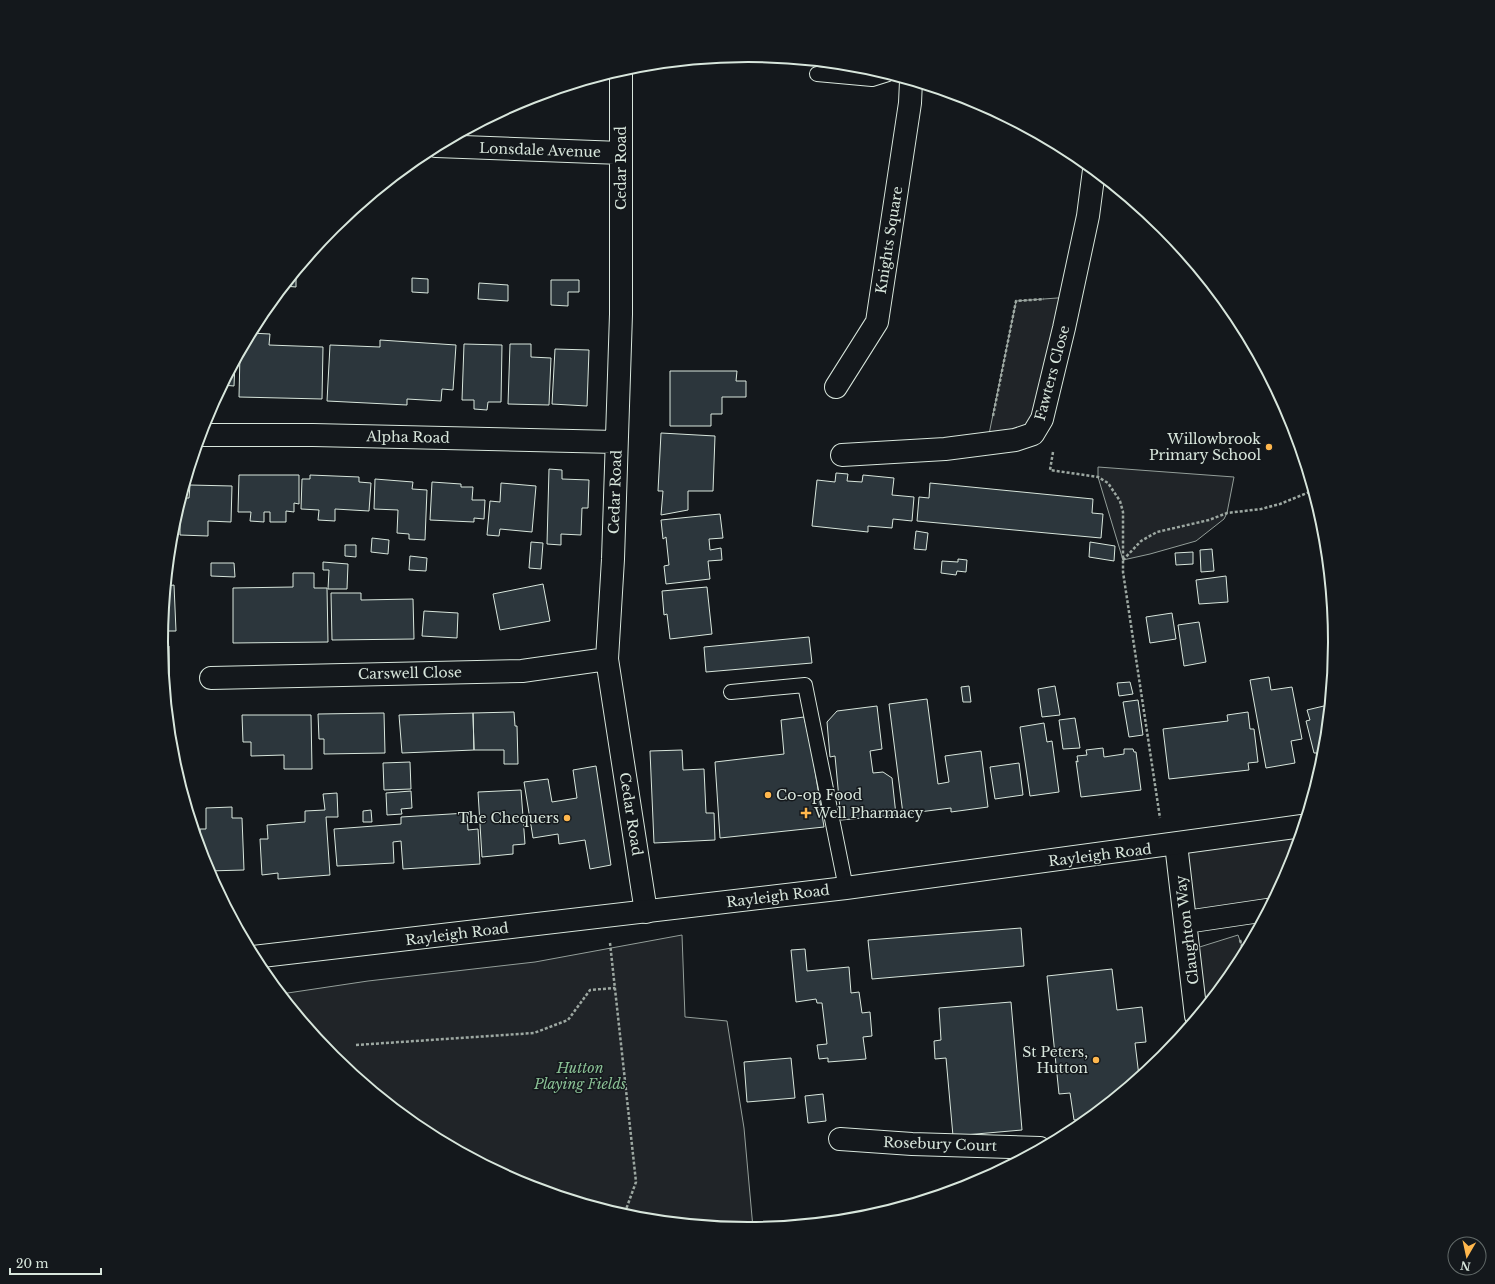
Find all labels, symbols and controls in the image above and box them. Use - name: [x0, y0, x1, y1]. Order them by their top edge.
- street label: Cedar Road: [612, 125, 630, 210]
- street label: Lonsdale Avenue: [479, 139, 601, 161]
- street label: Knights Square: [872, 185, 906, 295]
- street label: Fawters Close: [1031, 323, 1073, 423]
- street label: Alpha Road: [365, 427, 450, 447]
- place label: Willowbrook Primary School: [1149, 430, 1261, 464]
- marker: Willowbrook Primary School: [1264, 442, 1274, 452]
- street label: Cedar Road: [605, 449, 625, 534]
- street label: Carswell Close: [358, 663, 462, 683]
- street label: Cedar Road: [616, 771, 647, 857]
- place label: Co-op Food: [776, 786, 863, 804]
- marker: Co-op Food: [763, 790, 773, 800]
- place label: Well Pharmacy: [813, 804, 923, 822]
- marker: Well Pharmacy: [801, 808, 811, 818]
- place label: The Chequers: [458, 809, 559, 827]
- marker: The Chequers: [562, 813, 572, 823]
- street label: Rayleigh Road: [1047, 840, 1153, 870]
- street label: Claughton Way: [1171, 874, 1203, 986]
- street label: Rayleigh Road: [725, 881, 831, 911]
- street label: Rayleigh Road: [404, 919, 510, 949]
- place label: St Peters, Hutton: [1022, 1043, 1088, 1077]
- marker: St Peters, Hutton: [1091, 1055, 1101, 1065]
- park label: Hutton Playing Fields: [533, 1059, 626, 1093]
- street label: Rosebury Court: [883, 1133, 998, 1155]
- north arrow: [1447, 1236, 1487, 1276]
- scale bar: [10, 1250, 101, 1276]
- text: 20 m: [16, 1256, 48, 1271]
- text: N: [1459, 1258, 1472, 1274]

